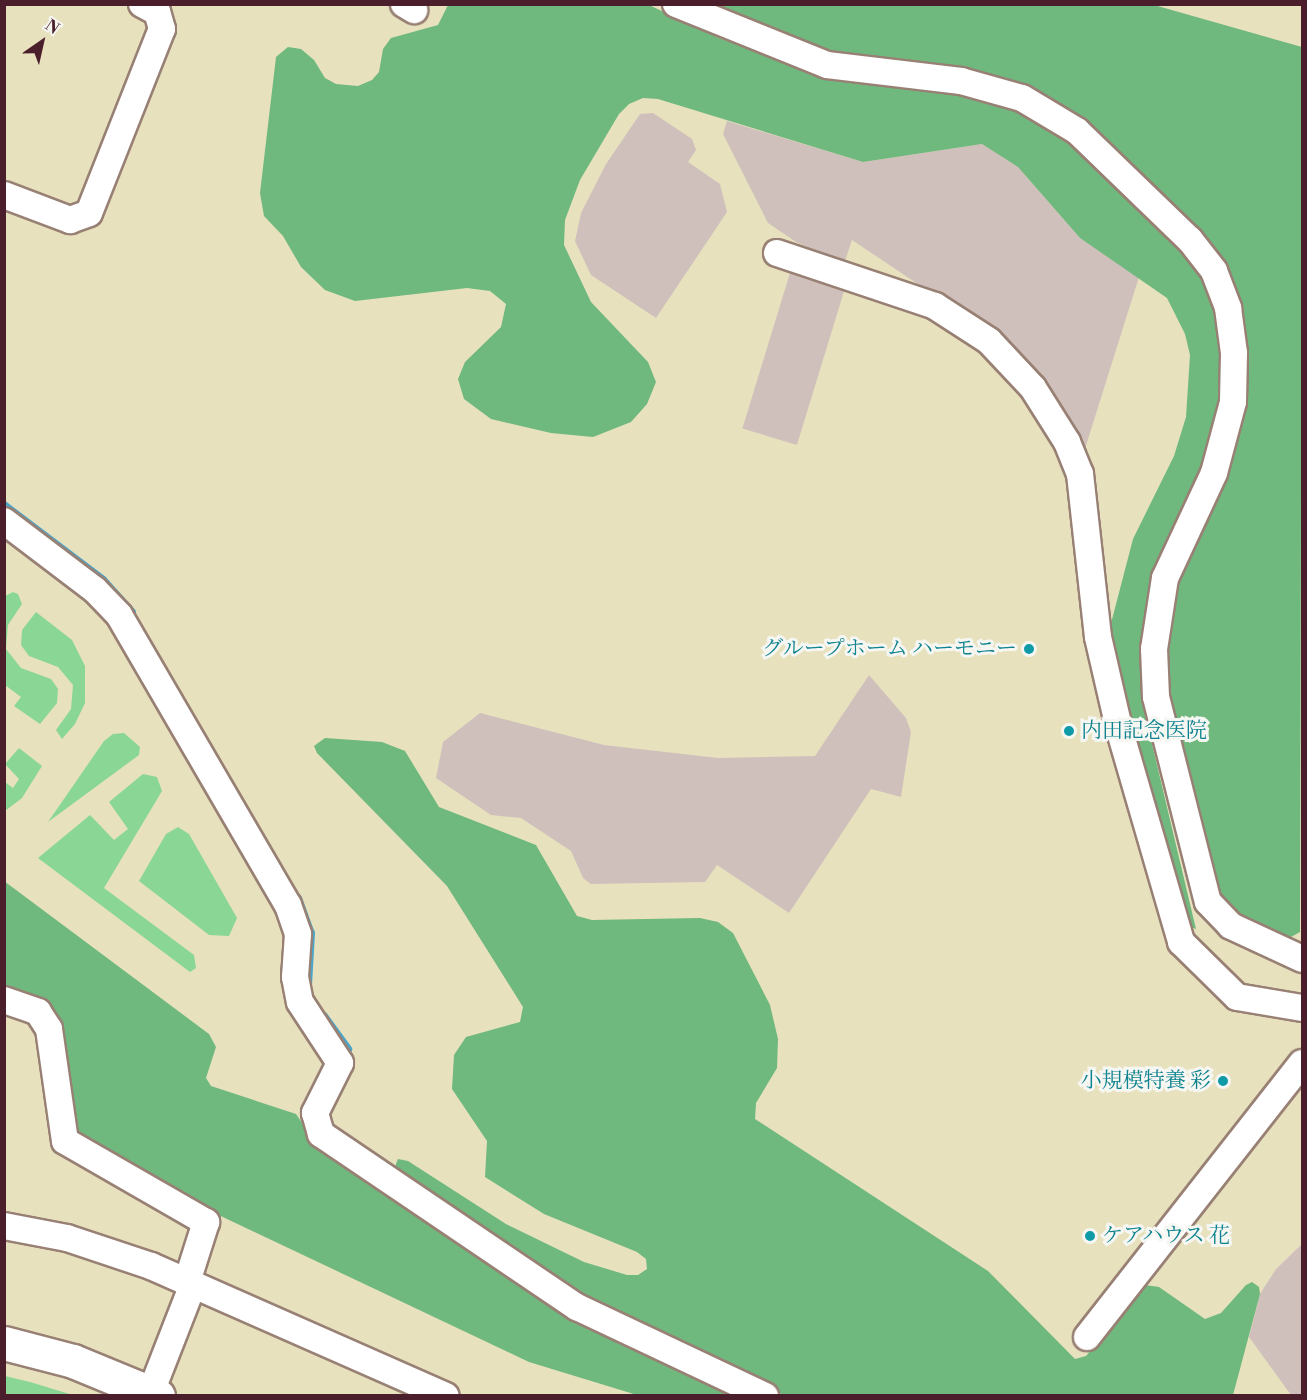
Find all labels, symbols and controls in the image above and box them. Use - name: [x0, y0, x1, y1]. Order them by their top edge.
- north arrow: [12, 12, 72, 72]
- text: N: [41, 15, 63, 39]
- place label: グループホーム ハーモニー: [761, 636, 1017, 662]
- marker: グループホーム ハーモニー: [1022, 642, 1036, 656]
- place label: 内田記念医院: [1081, 718, 1207, 744]
- marker: 内田記念医院: [1062, 724, 1076, 738]
- place label: 小規模特養 彩: [1081, 1068, 1211, 1094]
- marker: 小規模特養 彩: [1216, 1074, 1230, 1088]
- place label: ケアハウス 花: [1102, 1223, 1232, 1249]
- marker: ケアハウス 花: [1083, 1229, 1097, 1243]

